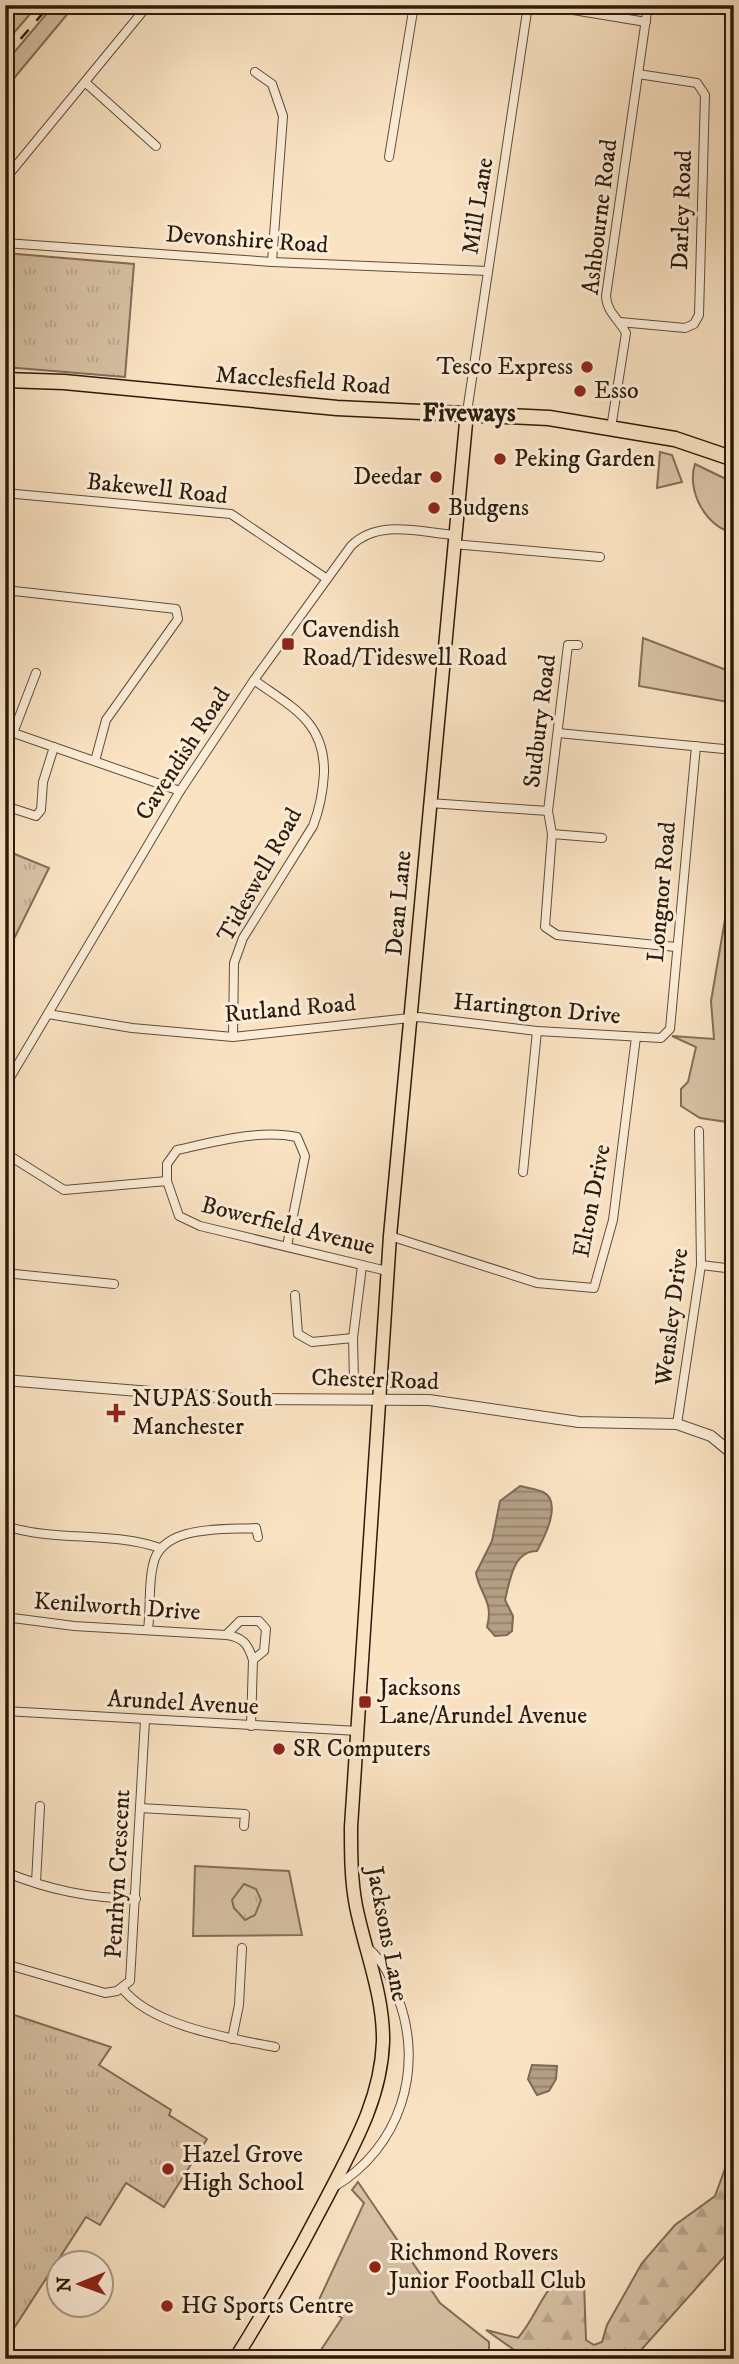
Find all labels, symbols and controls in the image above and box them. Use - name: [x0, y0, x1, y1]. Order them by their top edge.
- street label: Ashbourne Road: [576, 137, 624, 297]
- street label: Darley Road: [665, 149, 699, 271]
- street label: Mill Lane: [456, 155, 500, 257]
- street label: Devonshire Road: [165, 219, 329, 261]
- place label: Tesco Express: [437, 352, 573, 382]
- marker: Tesco Express: [579, 359, 595, 375]
- street label: Macclesfield Road: [214, 360, 392, 402]
- place label: Esso: [594, 376, 639, 406]
- marker: Esso: [572, 383, 588, 399]
- district label: Fiveways: [422, 397, 516, 430]
- place label: Peking Garden: [514, 444, 656, 474]
- marker: Peking Garden: [492, 451, 508, 467]
- place label: Deedar: [353, 462, 422, 492]
- street label: Bakewell Road: [85, 467, 229, 511]
- marker: Deedar: [428, 469, 444, 485]
- place label: Budgens: [448, 493, 529, 523]
- marker: Budgens: [426, 500, 442, 516]
- place label: Cavendish Road/Tideswell Road: [302, 615, 507, 673]
- marker: Cavendish Road/Tideswell Road: [280, 636, 296, 652]
- street label: Sudbury Road: [517, 653, 563, 789]
- street label: Cavendish Road: [129, 682, 237, 826]
- street label: Tideswell Road: [211, 803, 309, 947]
- street label: Longnor Road: [641, 820, 683, 964]
- street label: Dean Lane: [379, 849, 419, 957]
- street label: Hartington Drive: [452, 987, 622, 1031]
- street label: Rutland Road: [223, 988, 357, 1030]
- street label: Elton Drive: [566, 1142, 618, 1260]
- street label: Bowerfield Avenue: [198, 1190, 378, 1262]
- street label: Wensley Drive: [649, 1246, 695, 1388]
- street label: Chester Road: [311, 1363, 439, 1397]
- place label: NUPAS South Manchester: [132, 1384, 273, 1442]
- marker: NUPAS South Manchester: [106, 1403, 126, 1423]
- street label: Kenilworth Drive: [33, 1586, 201, 1628]
- place label: Jacksons Lane/Arundel Avenue: [377, 1673, 587, 1731]
- street label: Arundel Avenue: [106, 1684, 260, 1722]
- marker: Jacksons Lane/Arundel Avenue: [357, 1694, 373, 1710]
- place label: SR Computers: [293, 1734, 431, 1764]
- marker: SR Computers: [271, 1741, 287, 1757]
- street label: Penrhyn Crescent: [99, 1788, 137, 1959]
- street label: Jacksons Lane: [359, 1862, 415, 2004]
- place label: Hazel Grove High School: [182, 2140, 304, 2198]
- marker: Hazel Grove High School: [160, 2161, 176, 2177]
- place label: Richmond Rovers Junior Football Club: [387, 2238, 586, 2296]
- north arrow: [46, 2248, 116, 2318]
- marker: Richmond Rovers Junior Football Club: [367, 2259, 383, 2275]
- text: N: [53, 2276, 76, 2292]
- place label: HG Sports Centre: [181, 2291, 354, 2321]
- marker: HG Sports Centre: [159, 2298, 175, 2314]

